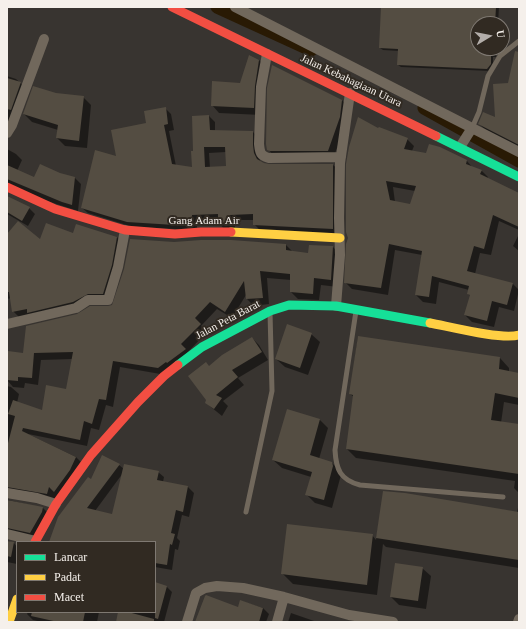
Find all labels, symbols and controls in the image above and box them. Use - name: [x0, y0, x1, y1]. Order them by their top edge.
- north arrow: [470, 16, 510, 56]
- text: U: [494, 29, 507, 39]
- street label: Jalan Kebahagiaan Utara: [298, 52, 404, 110]
- street label: Gang Adam Air: [169, 214, 239, 228]
- street label: Jalan Peta Barat: [194, 298, 262, 342]
- legend: [16, 541, 156, 613]
- text: Lancar: [54, 550, 87, 564]
- text: Padat: [54, 570, 81, 584]
- text: Macet: [54, 590, 84, 604]

